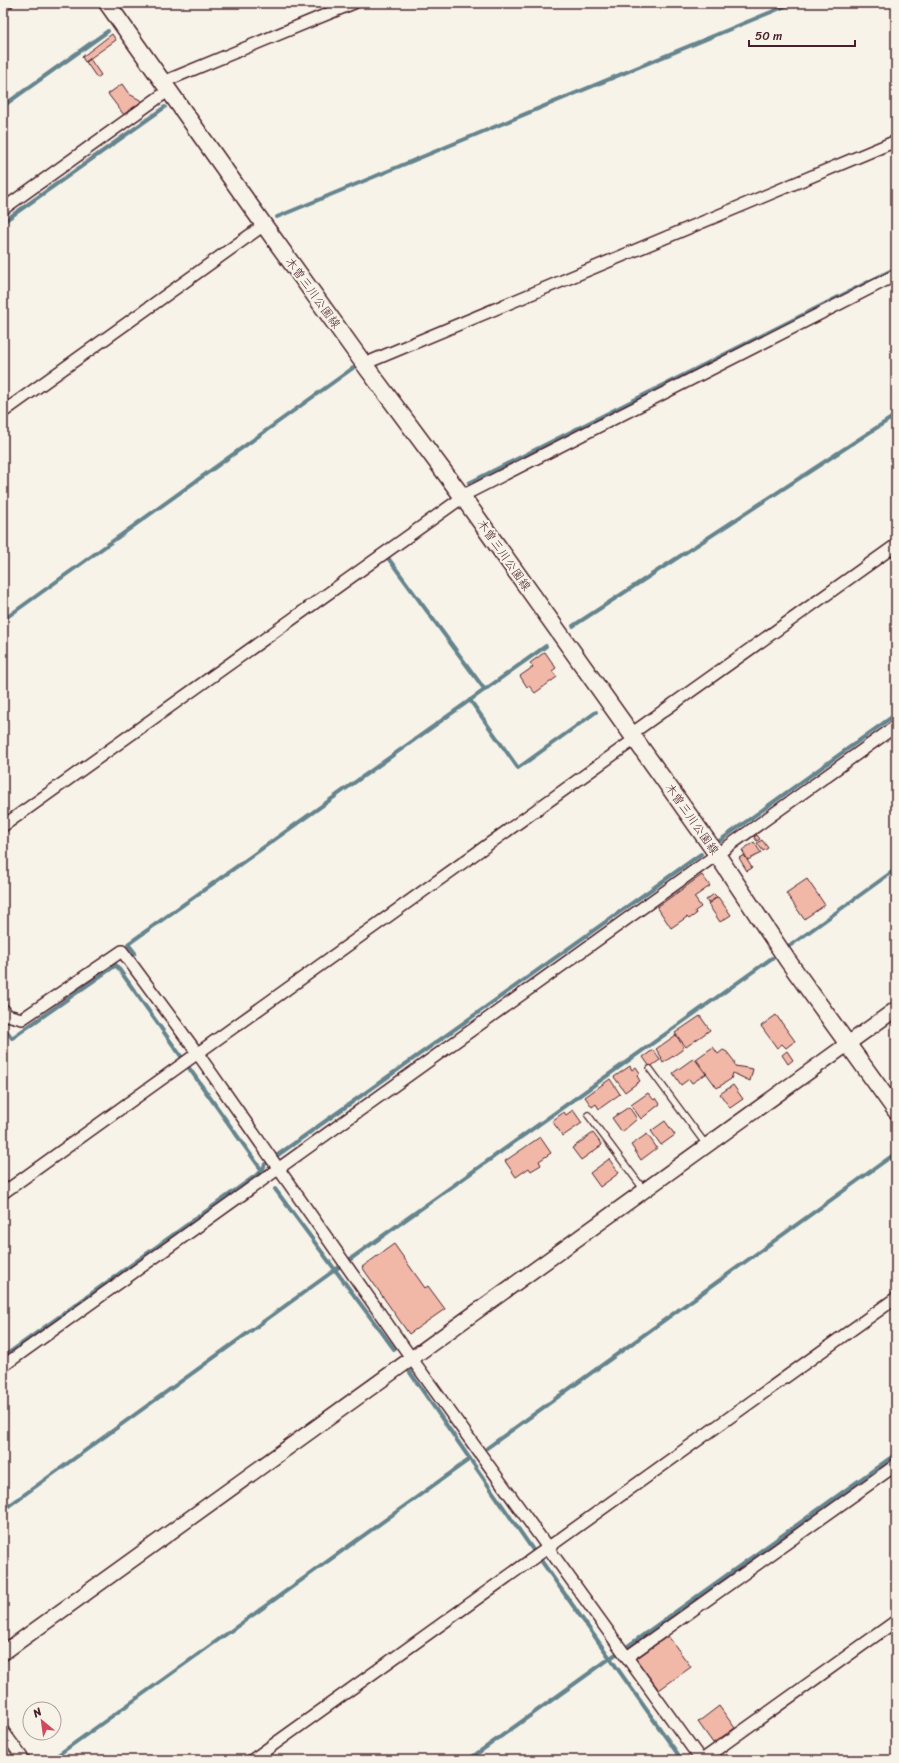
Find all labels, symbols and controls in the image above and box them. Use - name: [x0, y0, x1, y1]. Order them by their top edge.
- scale bar: [749, 22, 855, 48]
- text: 50 m: [755, 25, 782, 47]
- street label: 木曽三川公園線: [279, 253, 347, 333]
- street label: 木曽三川公園線: [471, 514, 537, 596]
- street label: 木曽三川公園線: [659, 778, 725, 860]
- north arrow: [22, 1701, 62, 1741]
- text: N: [29, 1702, 46, 1723]

